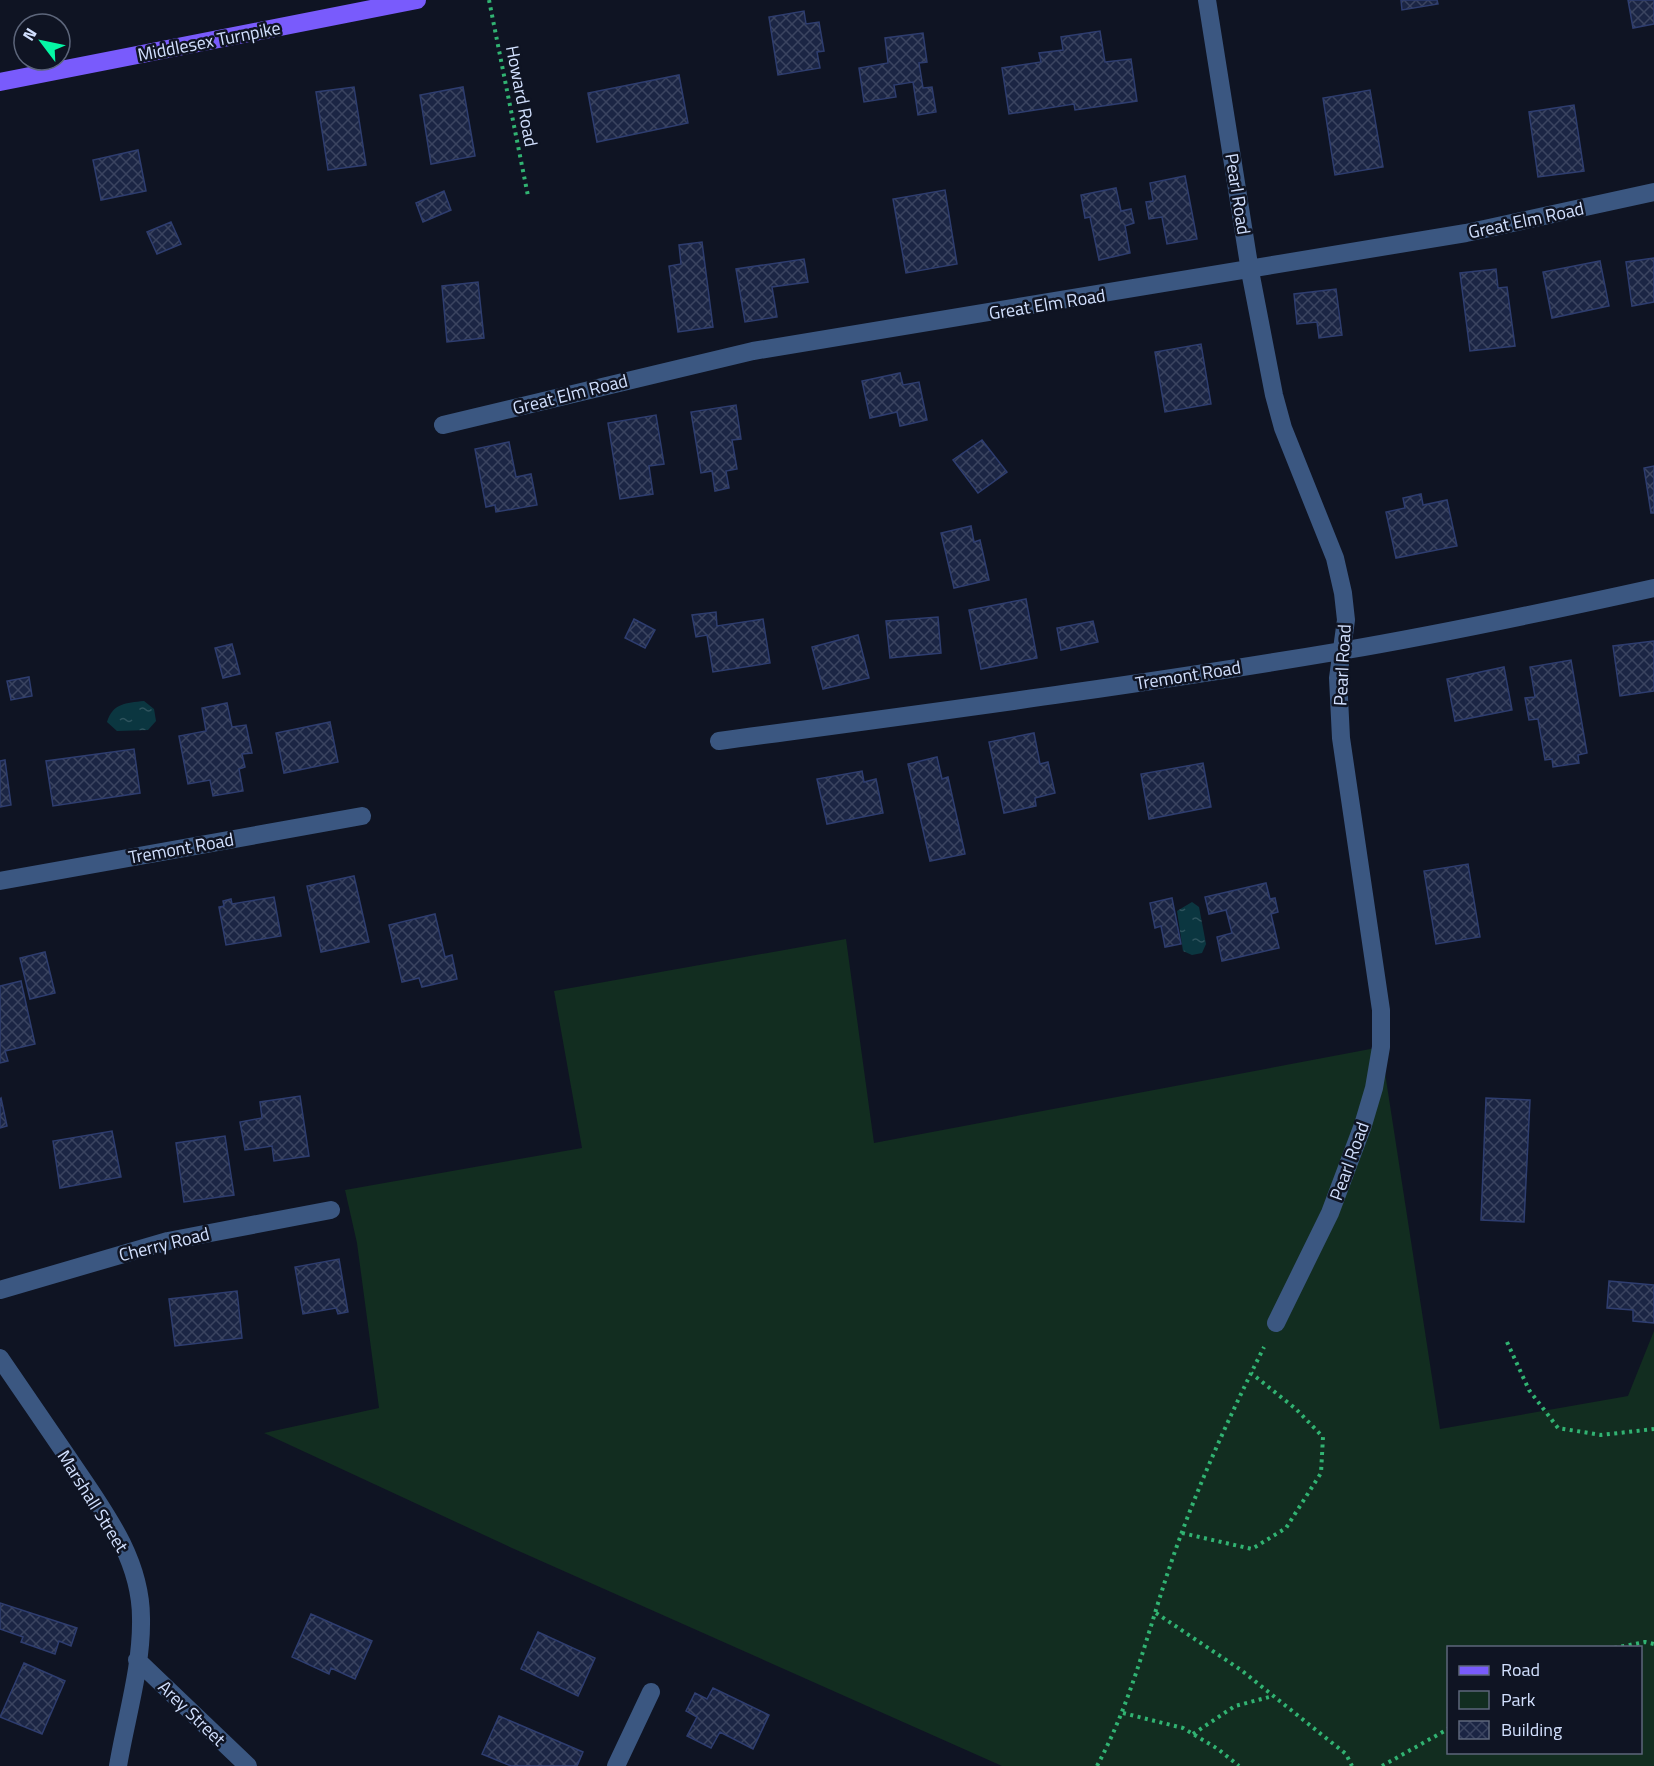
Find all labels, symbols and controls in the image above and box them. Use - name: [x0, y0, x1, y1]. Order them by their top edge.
- north arrow: [12, 12, 72, 72]
- street label: Middlesex Turnpike: [135, 14, 283, 68]
- text: N: [16, 23, 42, 45]
- street label: Howard Road: [499, 43, 545, 149]
- street label: Pearl Road: [1218, 151, 1258, 237]
- street label: Great Elm Road: [1466, 195, 1586, 245]
- street label: Great Elm Road: [987, 281, 1107, 327]
- street label: Great Elm Road: [510, 367, 630, 421]
- street label: Pearl Road: [1326, 623, 1358, 707]
- street label: Tremont Road: [1133, 653, 1243, 697]
- street label: Tremont Road: [126, 825, 236, 871]
- street label: Pearl Road: [1322, 1118, 1376, 1204]
- street label: Cherry Road: [116, 1220, 212, 1268]
- street label: Marshall Street: [51, 1445, 136, 1558]
- legend: [1447, 1646, 1642, 1754]
- text: Road: [1501, 1656, 1540, 1683]
- street label: Arey Street: [152, 1674, 232, 1753]
- text: Park: [1501, 1686, 1536, 1713]
- text: Building: [1501, 1716, 1562, 1743]

